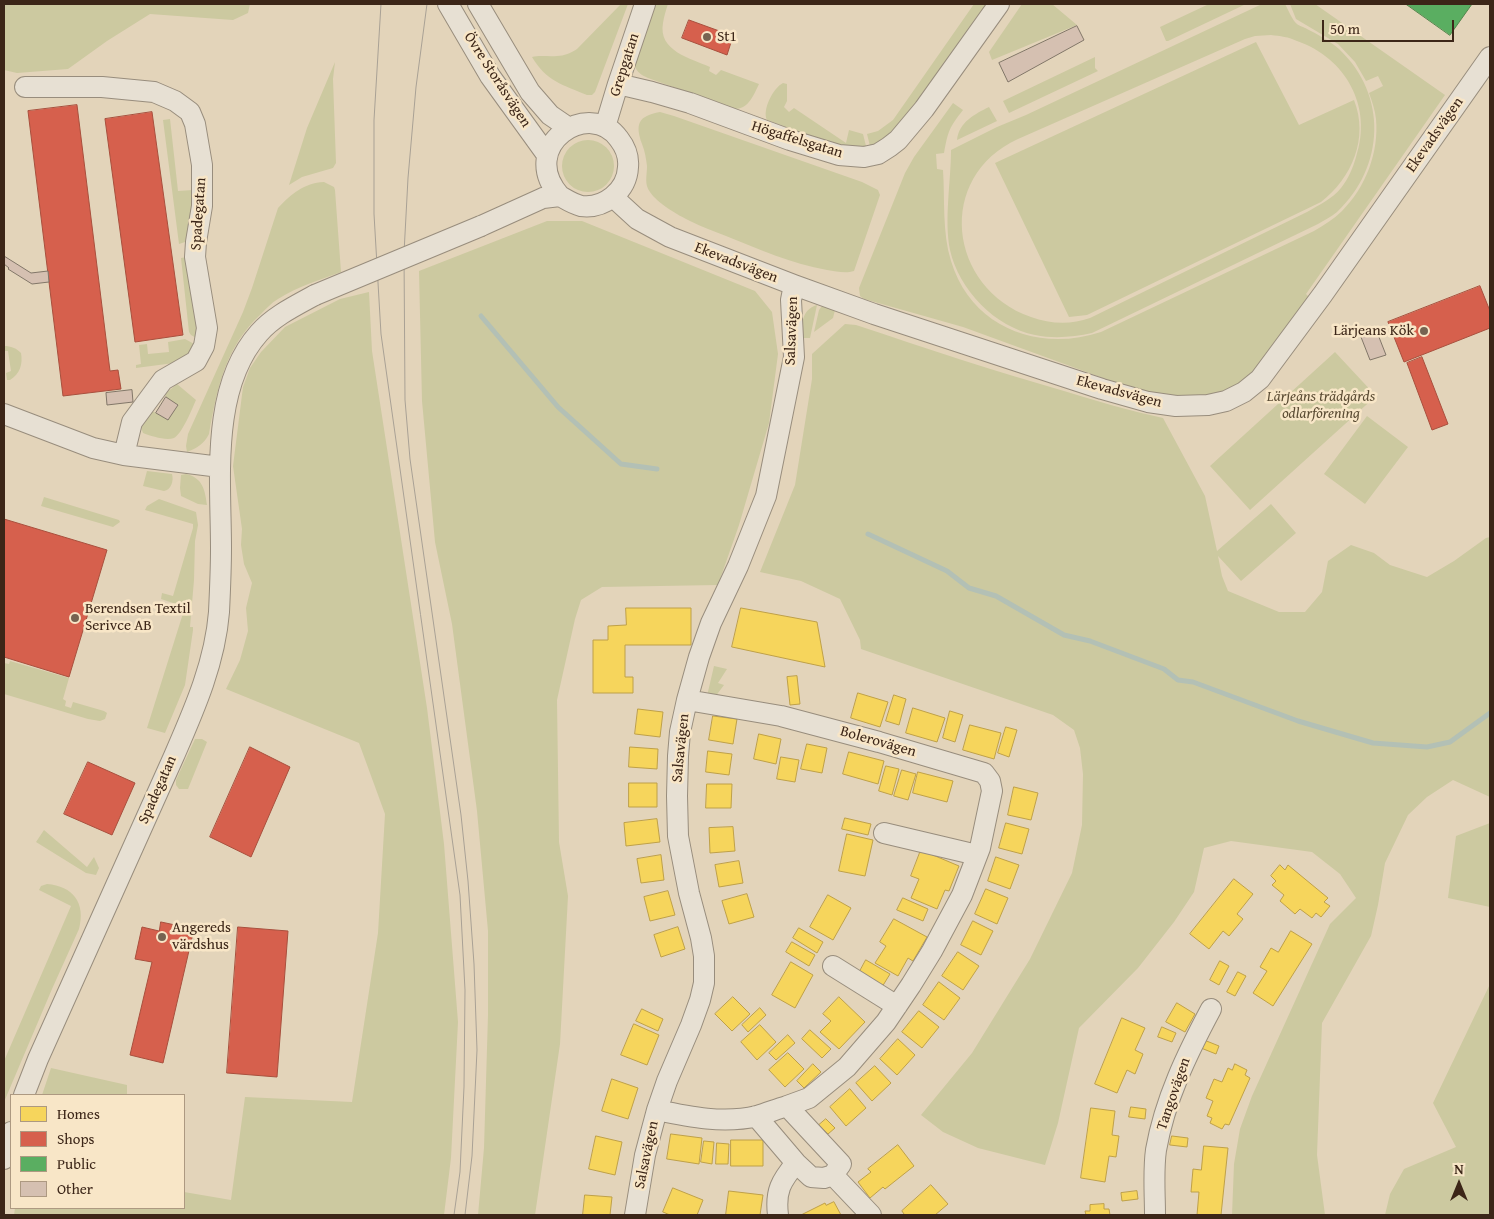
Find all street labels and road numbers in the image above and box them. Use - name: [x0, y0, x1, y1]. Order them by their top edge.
- street label: Övre Storåsvägen: [460, 29, 534, 131]
- street label: Grepgatan: [606, 31, 644, 99]
- street label: Ekevadsvägen: [1402, 94, 1468, 176]
- street label: Högaffelsgatan: [749, 118, 845, 162]
- street label: Spadegatan: [187, 177, 211, 251]
- street label: Ekevadsvägen: [692, 239, 780, 287]
- street label: Salsavägen: [782, 296, 802, 366]
- street label: Ekevadsvägen: [1074, 372, 1164, 412]
- street label: Salsavägen: [668, 713, 694, 783]
- street label: Bolerovägen: [838, 723, 918, 761]
- street label: Spadegatan: [135, 753, 181, 827]
- street label: Tangovägen: [1153, 1055, 1195, 1133]
- street label: Salsavägen: [631, 1119, 663, 1191]

